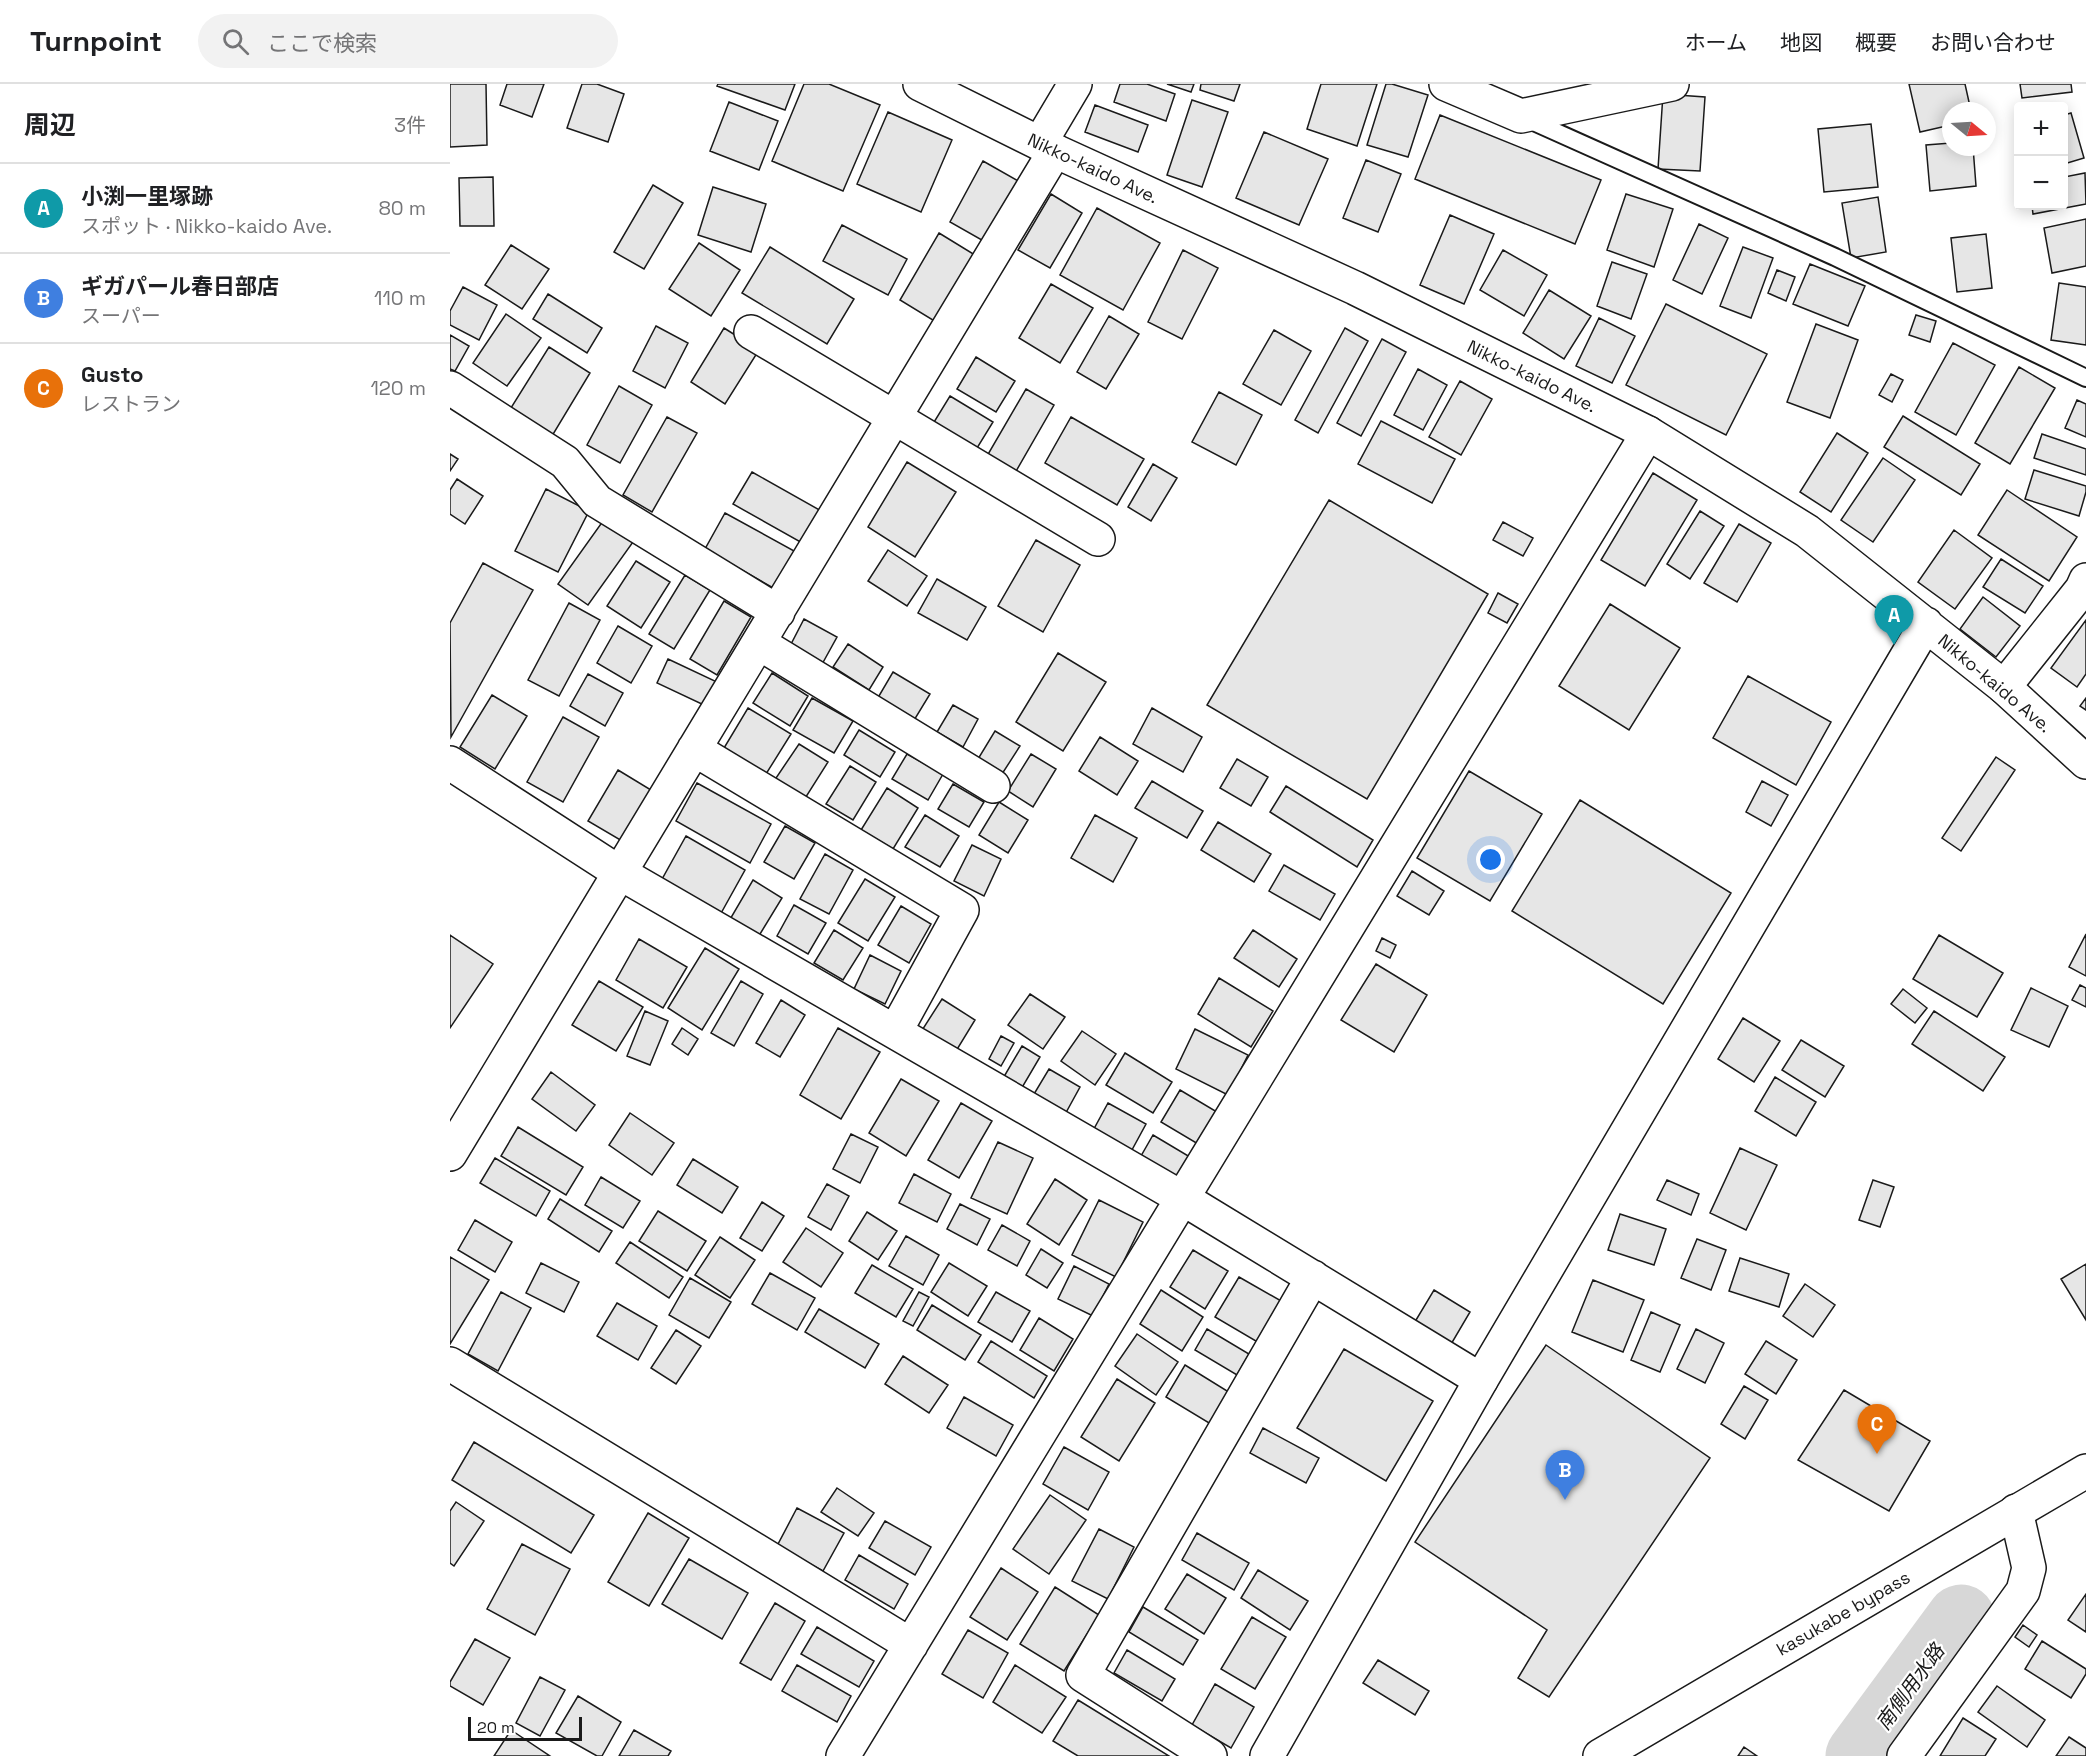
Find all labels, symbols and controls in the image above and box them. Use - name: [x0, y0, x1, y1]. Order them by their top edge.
- search box: [198, 14, 618, 68]
- text: Turnpoint: [30, 23, 162, 59]
- icon: search: [219, 25, 252, 58]
- text: ここで検索: [267, 29, 377, 57]
- text: ホーム: [1685, 29, 1747, 56]
- text: 地図: [1780, 29, 1822, 56]
- text: 概要: [1855, 29, 1897, 56]
- text: お問い合わせ: [1930, 29, 2056, 56]
- north arrow: [1942, 102, 1996, 156]
- map controls: [2014, 102, 2068, 210]
- button: +: [2014, 102, 2068, 156]
- text: 周辺: [24, 108, 76, 142]
- text: 3件: [394, 112, 426, 138]
- street label: Nikko-kaido Ave.: [1024, 128, 1162, 208]
- button: −: [2014, 156, 2068, 210]
- text: 小渕一里塚跡: [81, 182, 213, 210]
- text: A: [37, 195, 50, 221]
- text: 80 m: [378, 195, 426, 221]
- text: スポット · Nikko-kaido Ave.: [81, 213, 332, 239]
- text: ギガパール春日部店: [81, 272, 279, 300]
- text: B: [37, 285, 50, 311]
- text: 110 m: [374, 285, 426, 311]
- text: スーパー: [81, 303, 161, 329]
- street label: Nikko-kaido Ave.: [1463, 335, 1601, 417]
- text: Gusto: [81, 360, 144, 388]
- text: C: [37, 375, 50, 401]
- text: 120 m: [370, 375, 426, 401]
- text: レストラン: [81, 391, 181, 417]
- pin: A: [1874, 596, 1914, 645]
- street label: Nikko-kaido Ave.: [1933, 629, 2057, 737]
- your location: [1476, 845, 1505, 874]
- pin: C: [1858, 1404, 1896, 1454]
- pin: B: [1546, 1450, 1584, 1500]
- street label: kasukabe bypass: [1772, 1565, 1914, 1661]
- water label: 南側用水路: [1870, 1637, 1951, 1735]
- scale bar: [468, 1714, 582, 1742]
- text: 20 m: [477, 1717, 515, 1738]

